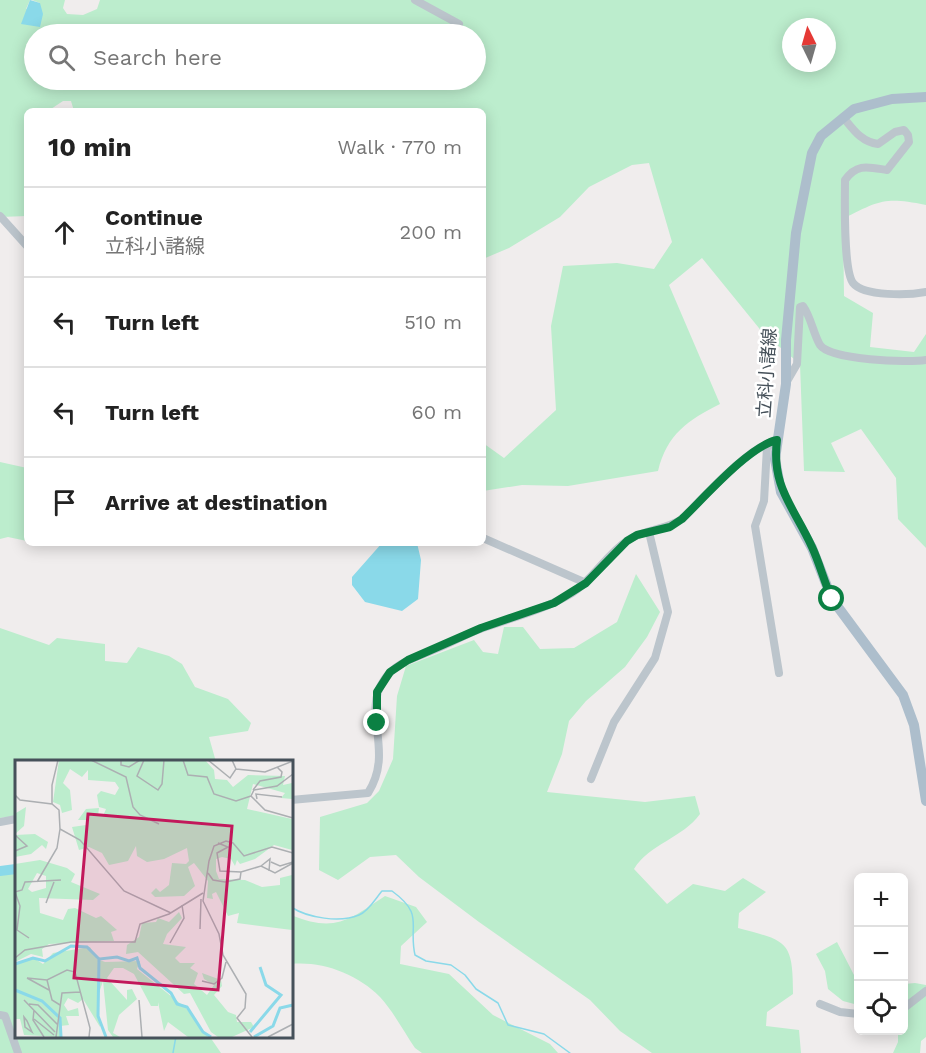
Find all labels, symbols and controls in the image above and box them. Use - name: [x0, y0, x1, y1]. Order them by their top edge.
- north arrow: [782, 18, 836, 72]
- search box: [24, 24, 486, 90]
- icon: search: [45, 41, 78, 74]
- text: Search here: [93, 45, 222, 70]
- text: 10 min: [48, 132, 132, 162]
- text: Walk · 770 m: [338, 135, 462, 159]
- text: Continue: [105, 205, 203, 230]
- icon: ahead: [48, 216, 81, 249]
- text: 200 m: [400, 220, 462, 244]
- text: 立科小諸線: [105, 234, 205, 258]
- icon: left: [48, 306, 81, 339]
- text: Turn left: [105, 310, 199, 335]
- text: 510 m: [404, 310, 462, 334]
- street label: 立科小諸線: [753, 327, 780, 419]
- icon: left: [48, 396, 81, 429]
- text: Turn left: [105, 400, 199, 425]
- text: 60 m: [412, 400, 462, 424]
- icon: arrive: [48, 486, 81, 519]
- text: Arrive at destination: [105, 490, 328, 515]
- route start: [818, 585, 844, 611]
- route end: [363, 709, 389, 735]
- inset map: [15, 760, 292, 1038]
- map controls: [854, 873, 908, 1035]
- button: +: [854, 873, 908, 927]
- button: −: [854, 927, 908, 981]
- button: locate: [854, 981, 908, 1035]

